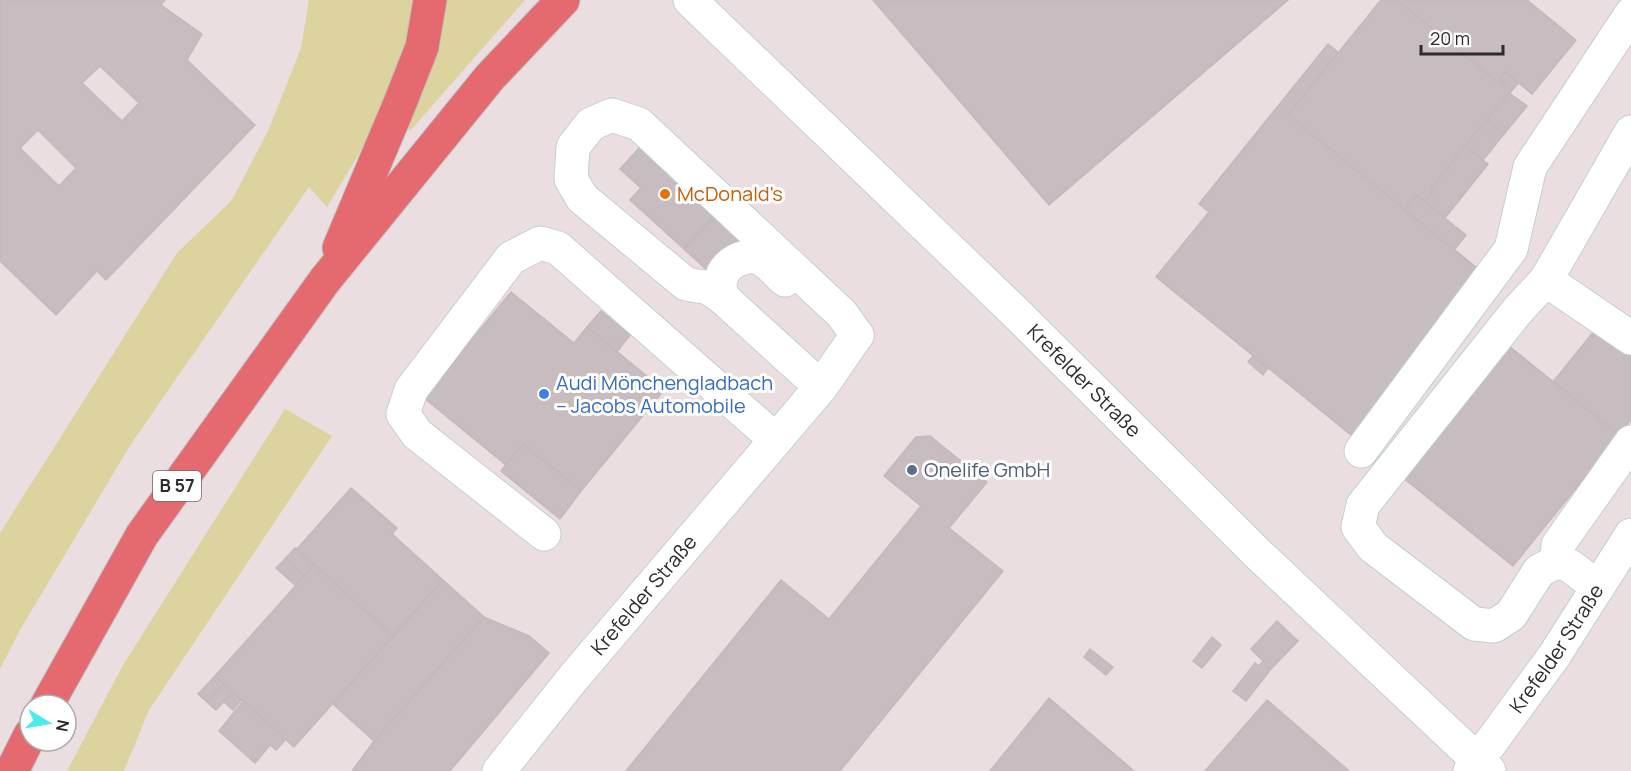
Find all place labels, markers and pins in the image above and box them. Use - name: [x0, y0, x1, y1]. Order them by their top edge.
- place label: McDonald's: [677, 180, 783, 207]
- marker: McDonald's: [658, 187, 672, 201]
- place label: Audi Mönchengladbach – Jacobs Automobile: [556, 369, 773, 419]
- marker: Audi Mönchengladbach – Jacobs Automobile: [537, 387, 551, 401]
- place label: Onelife GmbH: [924, 456, 1050, 483]
- marker: Onelife GmbH: [905, 463, 919, 477]

